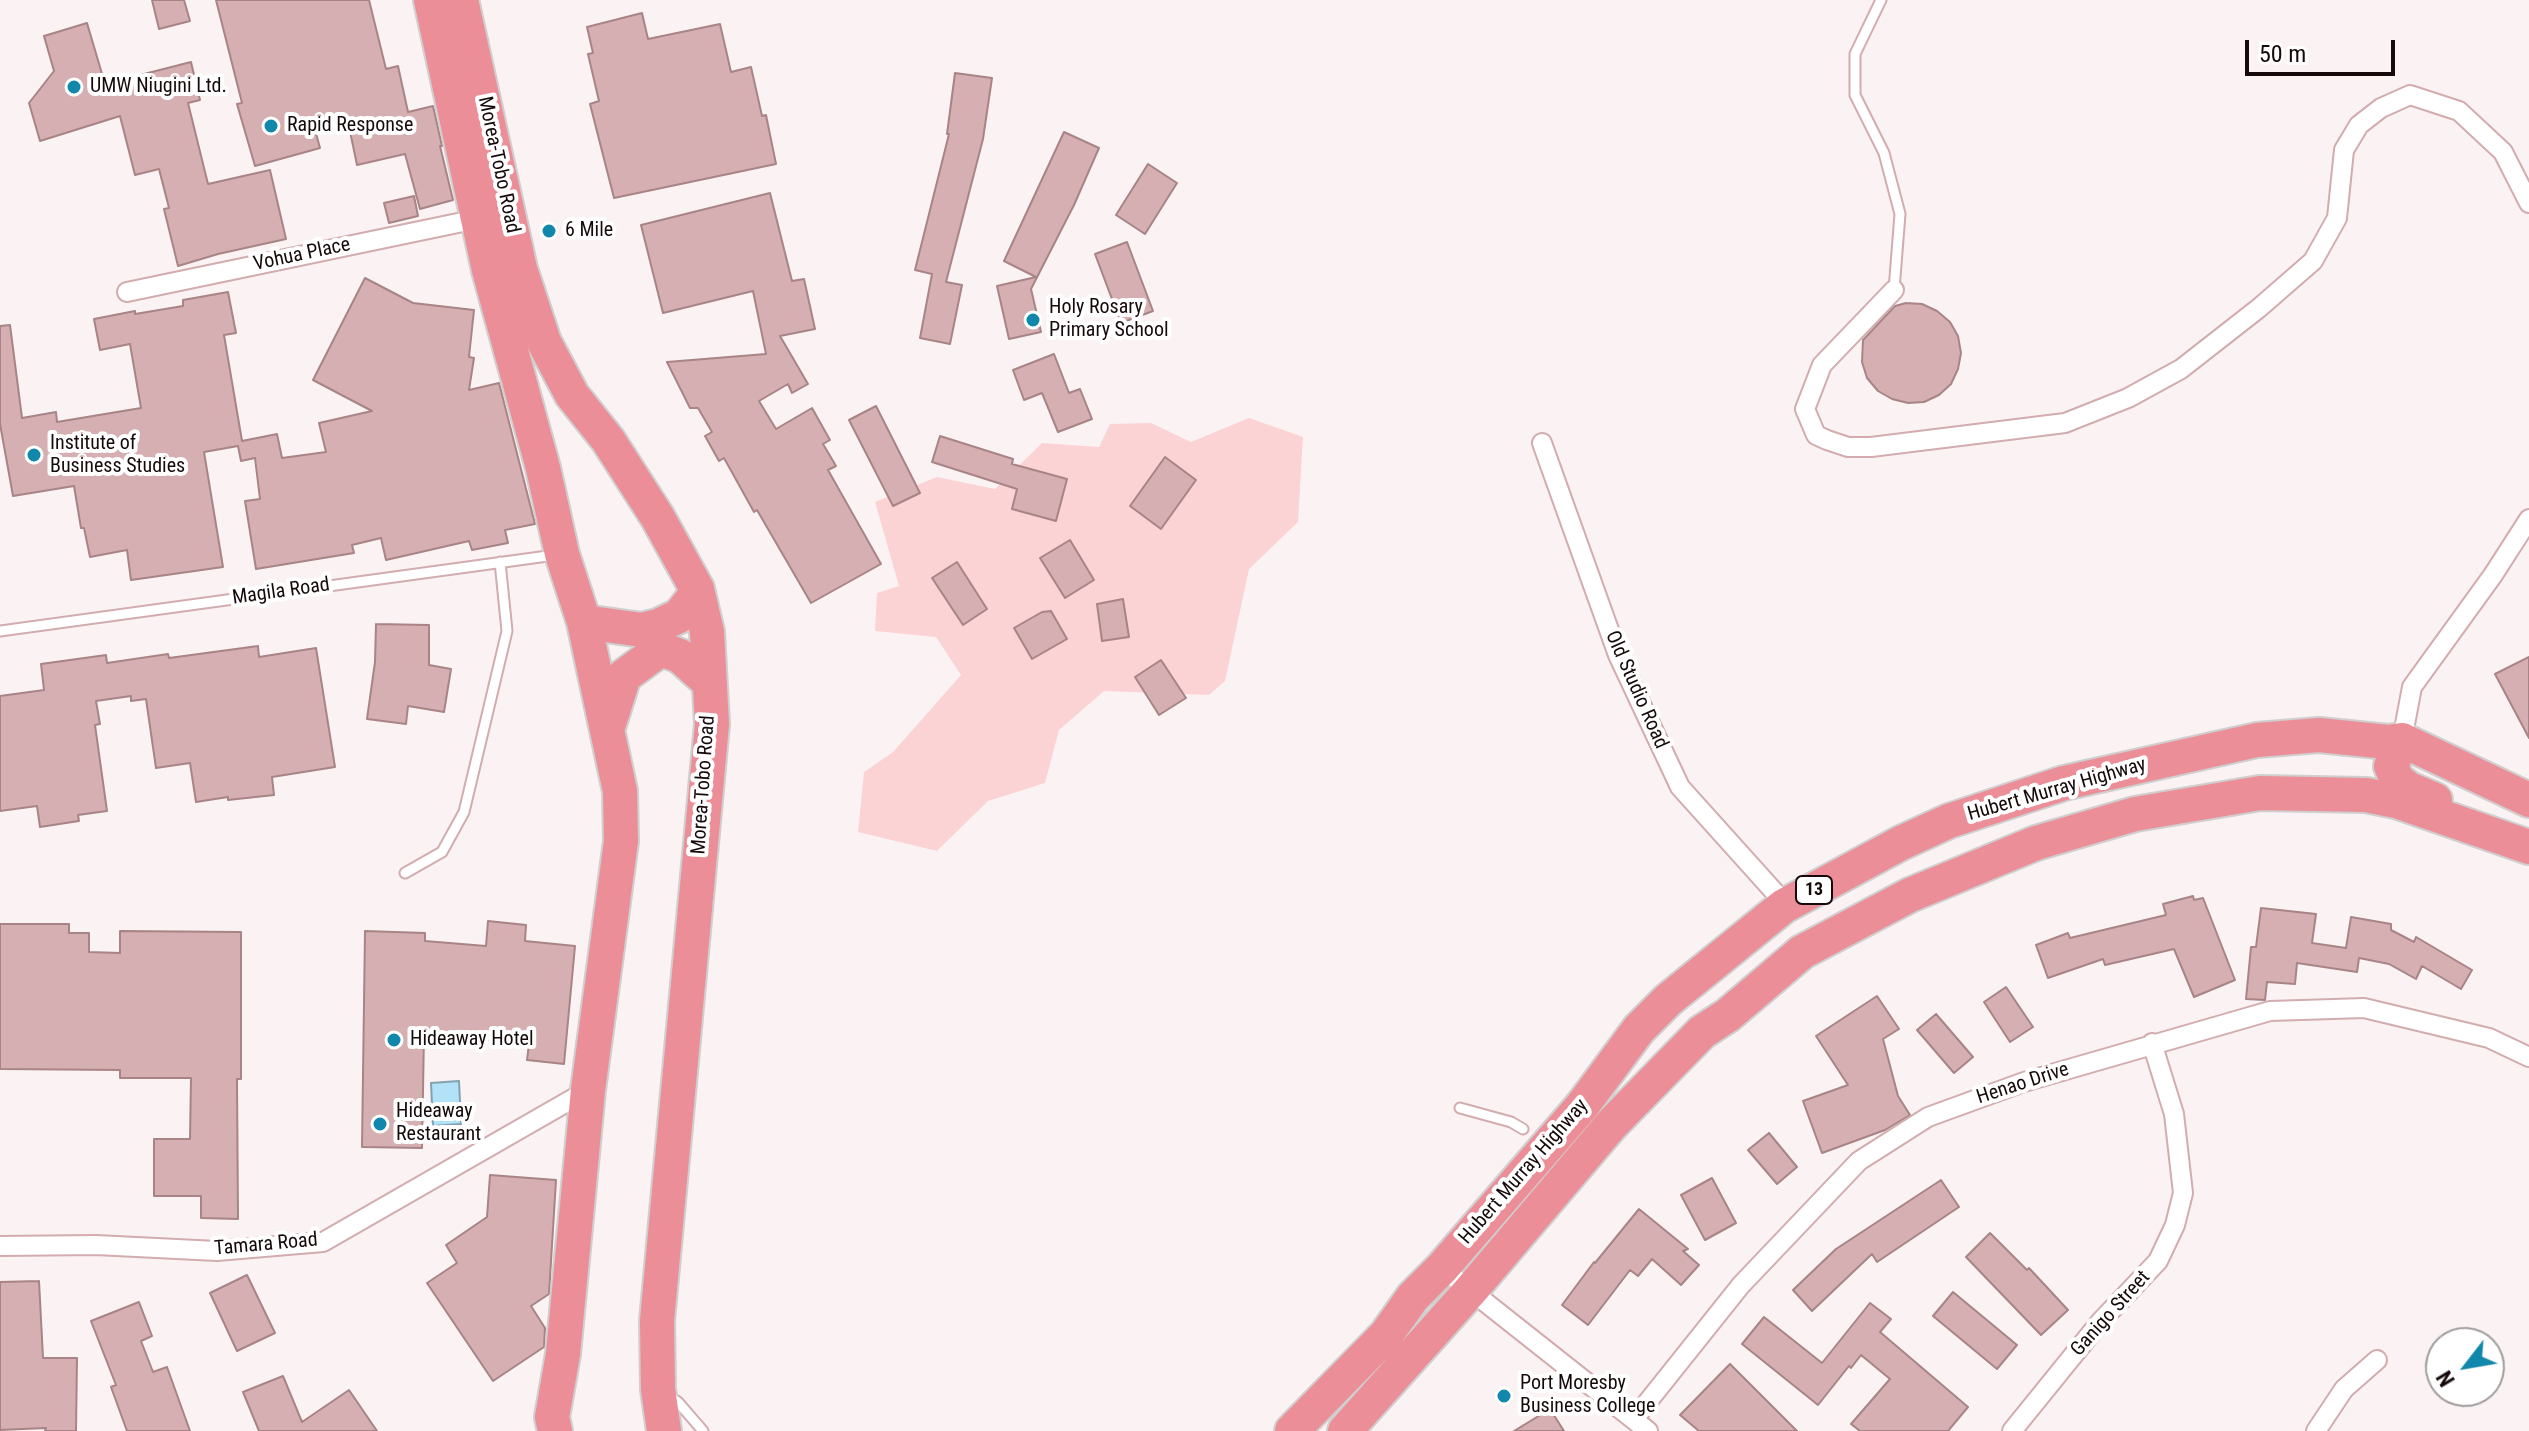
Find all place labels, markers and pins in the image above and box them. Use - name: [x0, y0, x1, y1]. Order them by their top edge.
- place label: UMW Niugini Ltd.: [90, 75, 227, 99]
- marker: UMW Niugini Ltd.: [65, 78, 83, 96]
- place label: Rapid Response: [287, 114, 413, 138]
- marker: Rapid Response: [262, 117, 280, 135]
- place label: 6 Mile: [565, 219, 613, 243]
- marker: 6 Mile: [540, 222, 558, 240]
- place label: Holy Rosary Primary School: [1049, 296, 1169, 343]
- marker: Holy Rosary Primary School: [1024, 311, 1042, 329]
- place label: Institute of Business Studies: [50, 432, 185, 479]
- marker: Institute of Business Studies: [25, 446, 43, 464]
- place label: Hideaway Hotel: [410, 1028, 534, 1052]
- marker: Hideaway Hotel: [385, 1031, 403, 1049]
- place label: Hideaway Restaurant: [396, 1100, 481, 1147]
- marker: Hideaway Restaurant: [371, 1115, 389, 1133]
- place label: Port Moresby Business College: [1520, 1372, 1655, 1419]
- marker: Port Moresby Business College: [1495, 1387, 1513, 1405]

